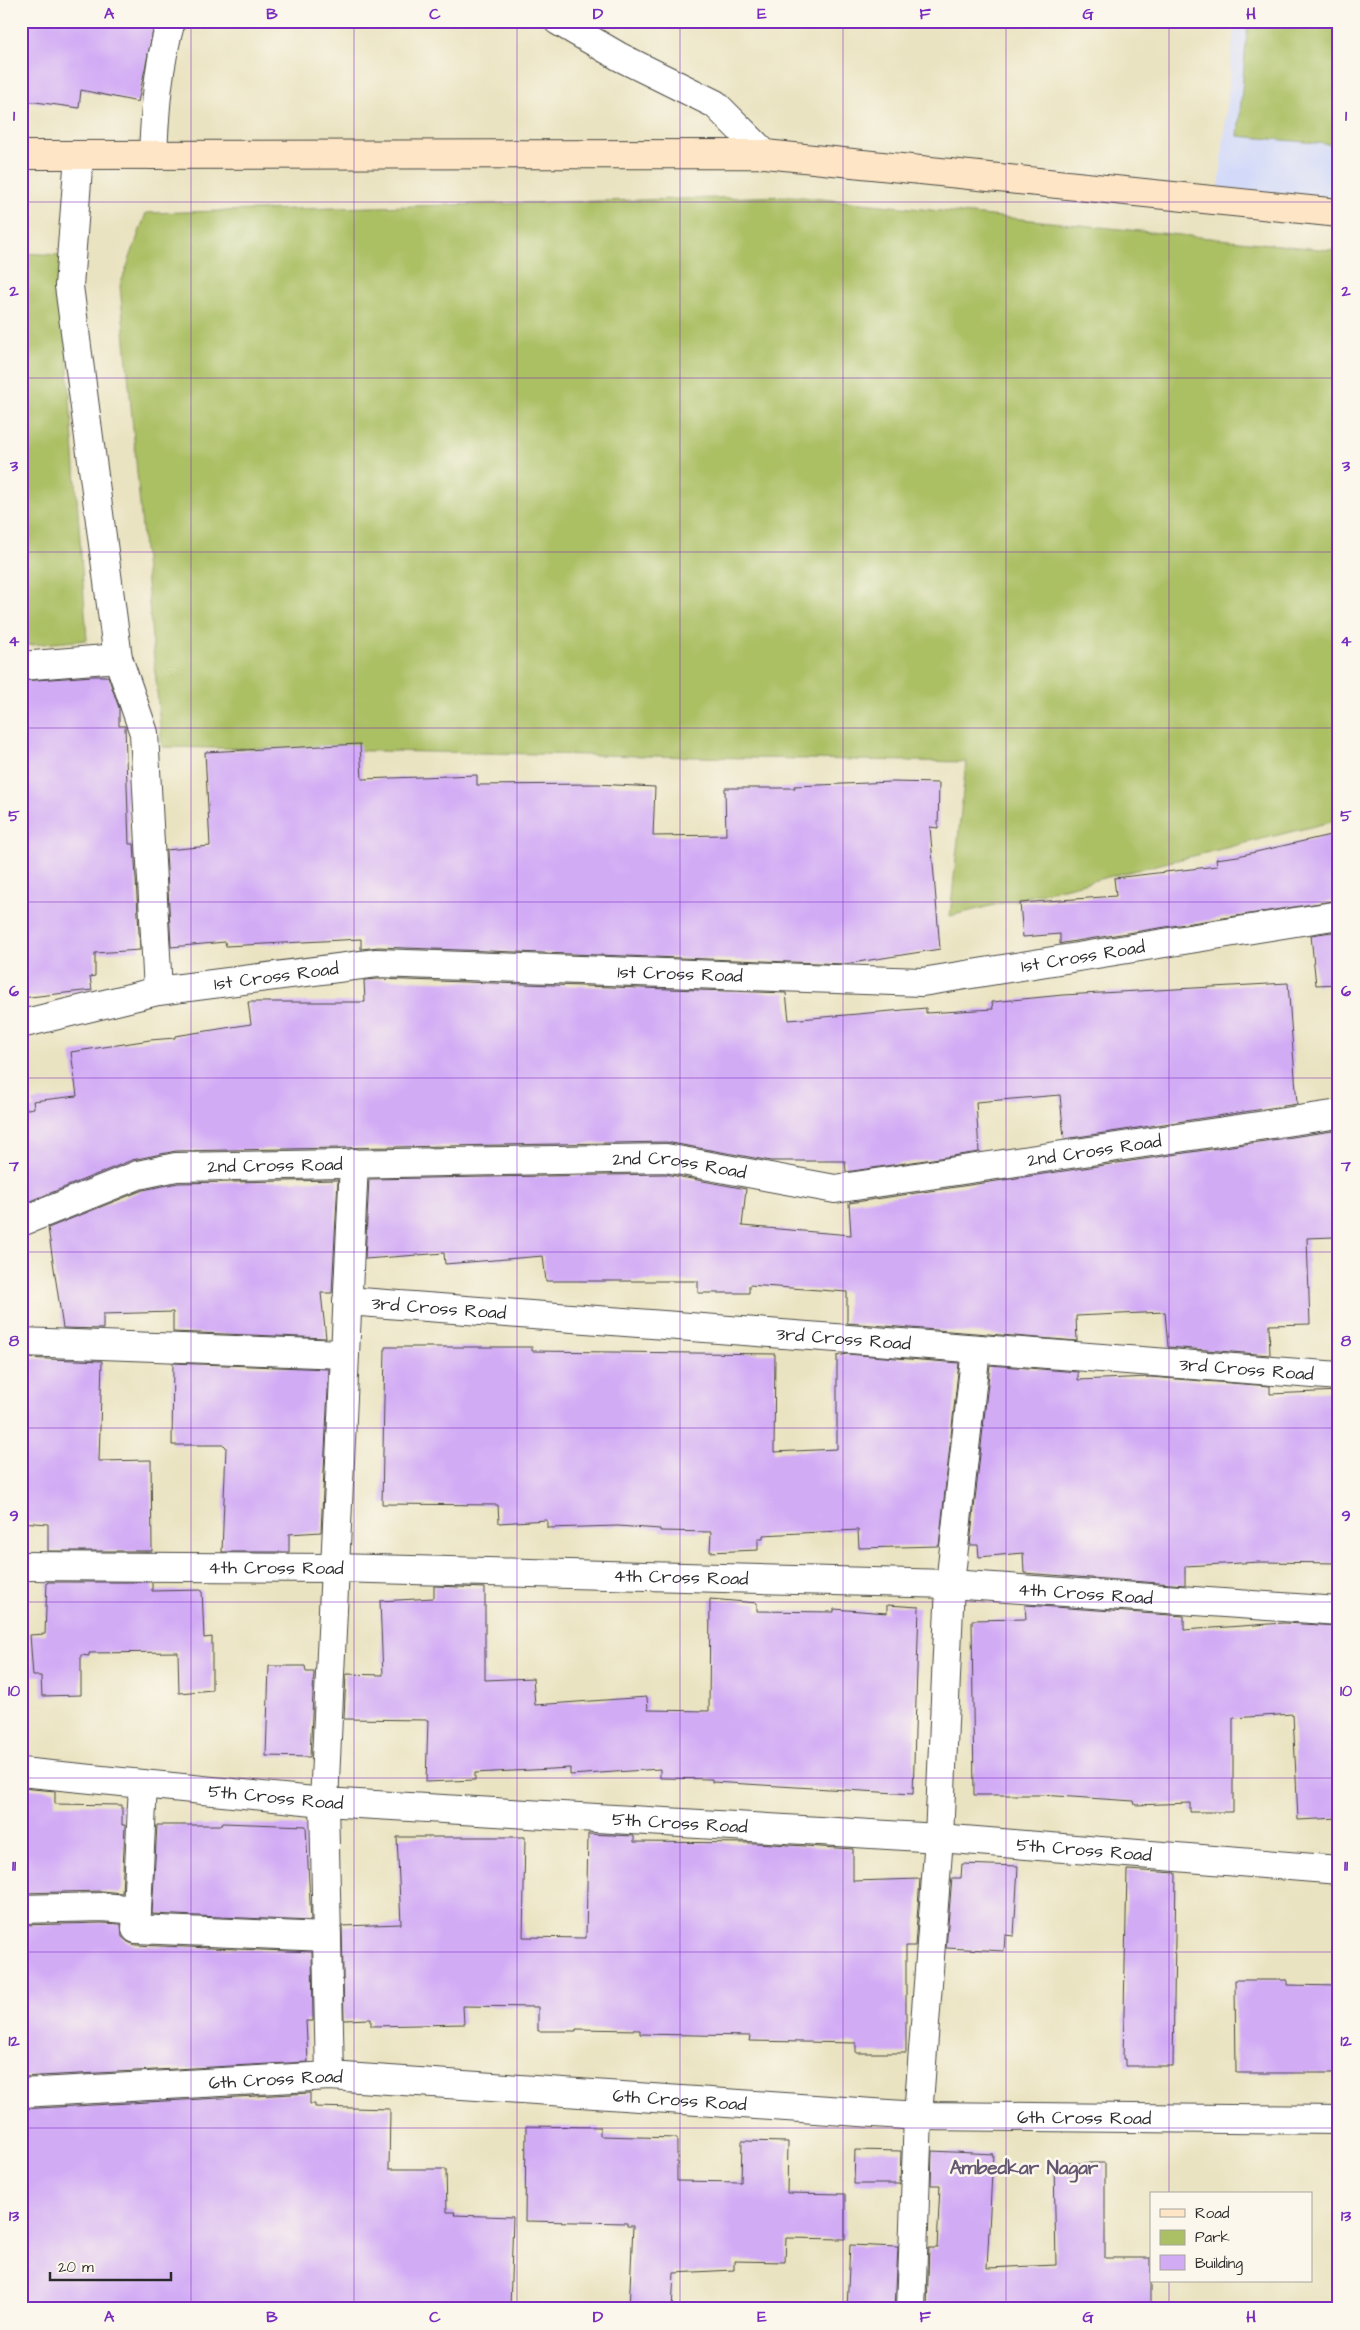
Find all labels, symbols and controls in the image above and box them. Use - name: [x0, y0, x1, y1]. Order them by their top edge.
- text: A: [104, 3, 115, 25]
- text: B: [266, 3, 278, 25]
- text: C: [429, 3, 441, 25]
- text: D: [593, 3, 604, 25]
- text: E: [757, 3, 767, 25]
- text: F: [919, 3, 931, 25]
- text: G: [1082, 3, 1094, 25]
- text: H: [1246, 3, 1256, 25]
- text: 1: [13, 105, 16, 127]
- text: 1: [1345, 105, 1348, 127]
- text: 2: [8, 280, 19, 302]
- text: 2: [1340, 280, 1351, 302]
- text: 3: [9, 455, 19, 477]
- text: 3: [1341, 455, 1351, 477]
- text: 4: [9, 630, 20, 652]
- text: 4: [1341, 630, 1352, 652]
- text: 5: [8, 805, 20, 827]
- text: 5: [1340, 805, 1352, 827]
- street label: 1st Cross Road: [1019, 934, 1147, 978]
- street label: 1st Cross Road: [212, 956, 340, 996]
- street label: 1st Cross Road: [617, 959, 743, 988]
- text: 6: [9, 980, 19, 1002]
- text: 6: [1341, 980, 1351, 1002]
- street label: 2nd Cross Road: [1026, 1128, 1163, 1173]
- street label: 2nd Cross Road: [612, 1145, 749, 1185]
- street label: 2nd Cross Road: [207, 1151, 343, 1179]
- text: 7: [8, 1155, 19, 1177]
- text: 7: [1340, 1155, 1351, 1177]
- street label: 3rd Cross Road: [370, 1290, 507, 1325]
- street label: 3rd Cross Road: [775, 1321, 912, 1356]
- text: 8: [9, 1330, 20, 1352]
- text: 8: [1341, 1330, 1352, 1352]
- street label: 3rd Cross Road: [1178, 1351, 1315, 1387]
- text: 9: [9, 1505, 19, 1527]
- text: 9: [1341, 1505, 1351, 1527]
- street label: 4th Cross Road: [208, 1555, 344, 1581]
- street label: 4th Cross Road: [613, 1563, 749, 1591]
- street label: 4th Cross Road: [1017, 1576, 1154, 1611]
- text: 10: [8, 1680, 20, 1702]
- text: 10: [1340, 1680, 1352, 1702]
- street label: 5th Cross Road: [207, 1778, 344, 1816]
- street label: 5th Cross Road: [611, 1806, 748, 1839]
- street label: 5th Cross Road: [1015, 1832, 1153, 1867]
- text: 11: [12, 1855, 17, 1877]
- text: 11: [1344, 1855, 1349, 1877]
- text: 12: [8, 2030, 20, 2052]
- text: 12: [1340, 2030, 1352, 2052]
- street label: 6th Cross Road: [208, 2063, 343, 2095]
- street label: 6th Cross Road: [612, 2083, 748, 2117]
- street label: 6th Cross Road: [1017, 2104, 1151, 2131]
- district label: Ambedkar Nagar: [950, 2155, 1099, 2183]
- legend: [1150, 2192, 1312, 2282]
- text: Road: [1195, 2203, 1230, 2224]
- text: 13: [9, 2205, 20, 2227]
- text: 13: [1341, 2205, 1352, 2227]
- text: Park: [1195, 2227, 1230, 2248]
- scale bar: [50, 2250, 171, 2282]
- text: Building: [1195, 2253, 1243, 2275]
- text: 20 m: [58, 2257, 94, 2278]
- text: A: [104, 2306, 115, 2328]
- text: B: [266, 2306, 278, 2328]
- text: C: [429, 2306, 441, 2328]
- text: D: [593, 2306, 604, 2328]
- text: E: [757, 2306, 767, 2328]
- text: F: [919, 2306, 931, 2328]
- text: G: [1082, 2306, 1094, 2328]
- text: H: [1246, 2306, 1256, 2328]

